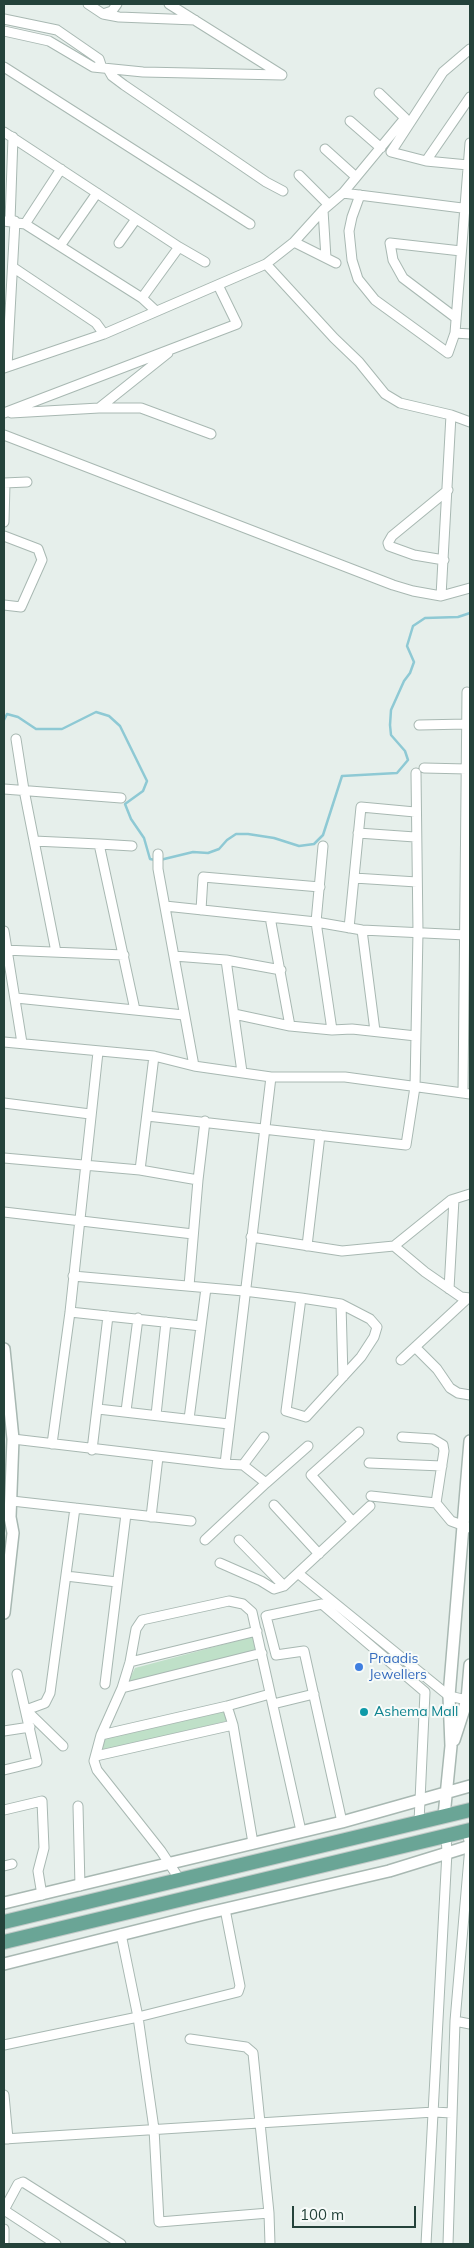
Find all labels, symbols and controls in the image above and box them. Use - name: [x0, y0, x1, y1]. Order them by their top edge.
- place label: Praadis Jewellers: [369, 1651, 427, 1684]
- marker: Praadis Jewellers: [353, 1661, 365, 1673]
- place label: Ashema Mall: [374, 1704, 458, 1720]
- marker: Ashema Mall: [358, 1706, 370, 1718]
- scale bar: [294, 2196, 418, 2228]
- text: 100 m: [300, 2205, 344, 2224]

